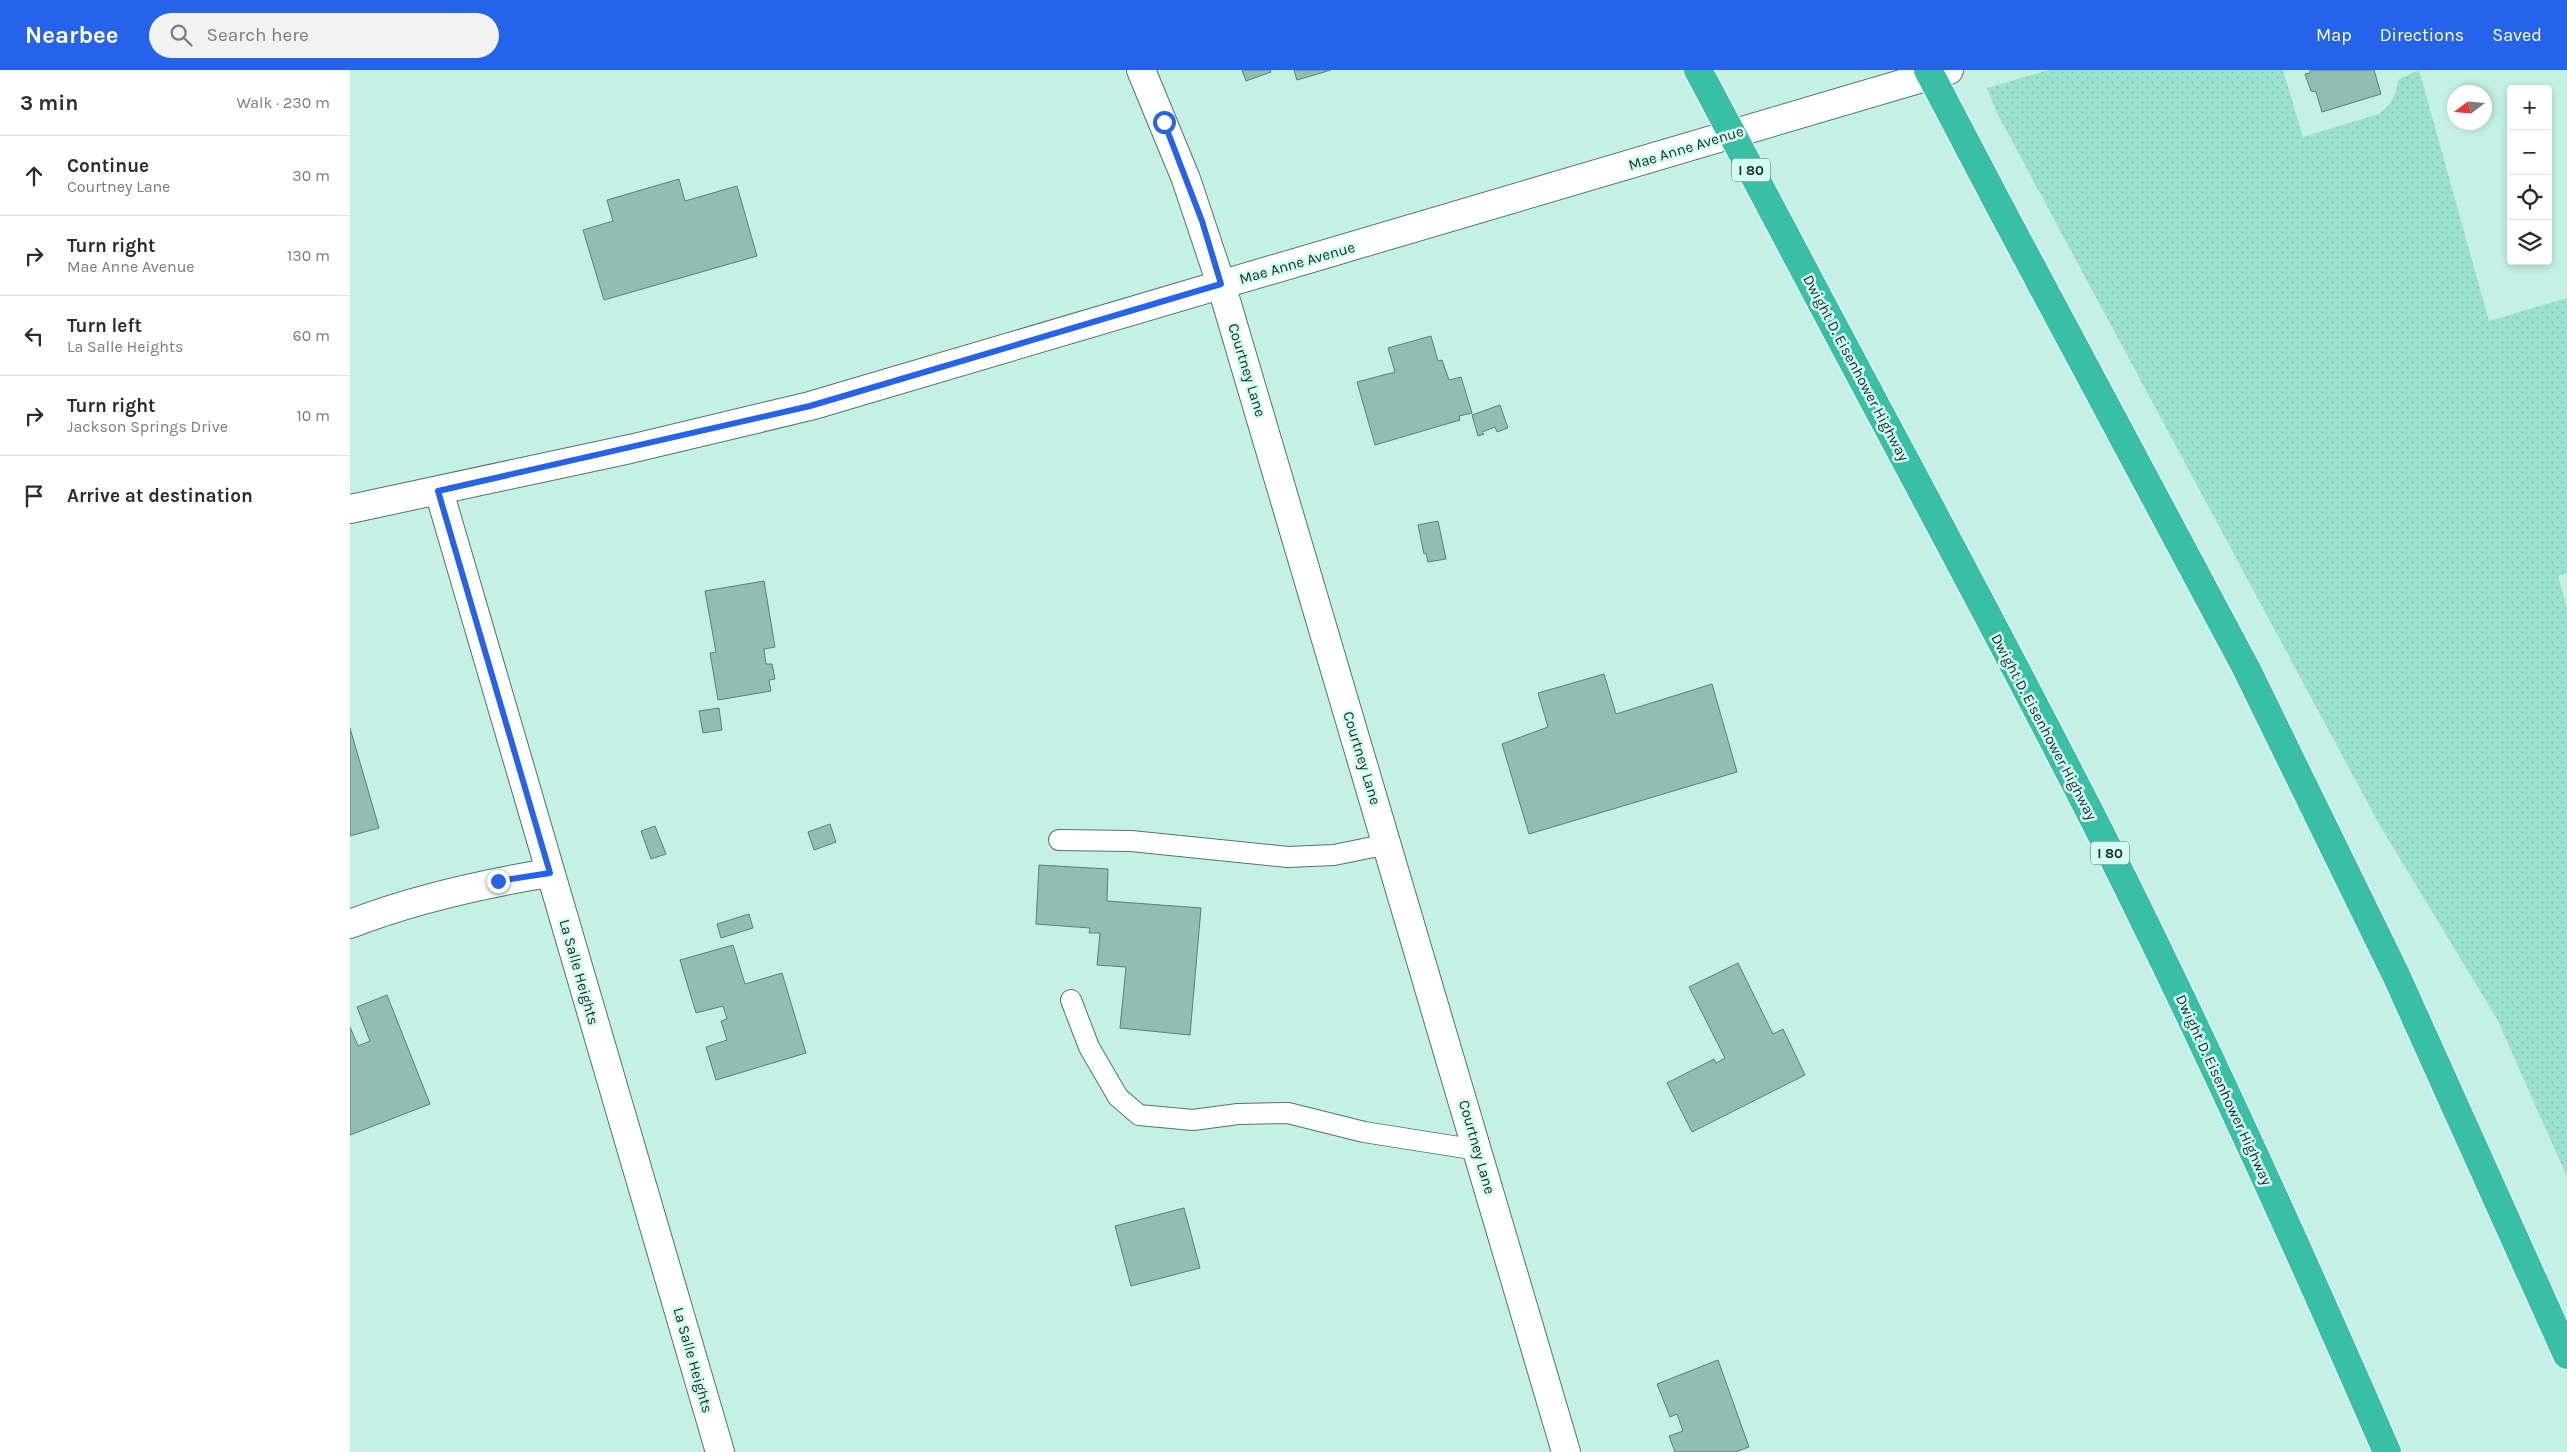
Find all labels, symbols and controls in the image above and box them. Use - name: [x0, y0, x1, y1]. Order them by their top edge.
- search box: [149, 13, 499, 58]
- text: Nearbee: [25, 21, 119, 49]
- icon: search: [167, 21, 195, 49]
- text: Search here: [207, 24, 309, 46]
- text: Map: [2316, 24, 2352, 46]
- text: Directions: [2380, 24, 2464, 46]
- text: Saved: [2492, 24, 2542, 46]
- north arrow: [2447, 85, 2492, 130]
- map controls: [2507, 85, 2552, 265]
- button: +: [2507, 85, 2552, 130]
- text: 3 min: [20, 91, 78, 115]
- text: Walk · 230 m: [236, 93, 330, 112]
- route start: [1153, 111, 1176, 134]
- street label: Mae Anne Avenue: [1626, 122, 1746, 174]
- button: −: [2507, 130, 2552, 175]
- text: Continue: [67, 155, 149, 177]
- road number: I 80: [1732, 158, 1770, 182]
- icon: ahead: [20, 162, 48, 190]
- text: 30 m: [292, 166, 330, 185]
- button: locate: [2507, 175, 2552, 220]
- text: Courtney Lane: [67, 177, 170, 196]
- button: layers: [2507, 220, 2552, 265]
- text: Turn right: [67, 235, 156, 257]
- street label: Mae Anne Avenue: [1237, 238, 1357, 288]
- icon: right: [20, 242, 48, 270]
- text: 130 m: [287, 246, 330, 265]
- text: Mae Anne Avenue: [67, 257, 195, 276]
- street label: Dwight D. Eisenhower Highway: [1799, 272, 1913, 464]
- text: Turn left: [67, 315, 142, 337]
- street label: Courtney Lane: [1224, 321, 1270, 419]
- icon: left: [20, 322, 48, 350]
- text: 60 m: [293, 326, 330, 345]
- text: La Salle Heights: [67, 337, 183, 356]
- text: Turn right: [67, 395, 156, 417]
- icon: right: [20, 402, 48, 430]
- text: 10 m: [296, 406, 330, 425]
- text: Jackson Springs Drive: [67, 417, 228, 436]
- icon: arrive: [20, 482, 48, 510]
- text: Arrive at destination: [67, 485, 253, 507]
- street label: Dwight D. Eisenhower Highway: [1987, 631, 2101, 823]
- street label: Courtney Lane: [1339, 709, 1385, 807]
- road number: I 80: [2091, 841, 2129, 864]
- route end: [487, 870, 510, 893]
- street label: La Salle Heights: [555, 917, 603, 1027]
- street label: Dwight D. Eisenhower Highway: [2172, 992, 2276, 1188]
- street label: Courtney Lane: [1455, 1098, 1499, 1196]
- street label: La Salle Heights: [669, 1305, 717, 1415]

